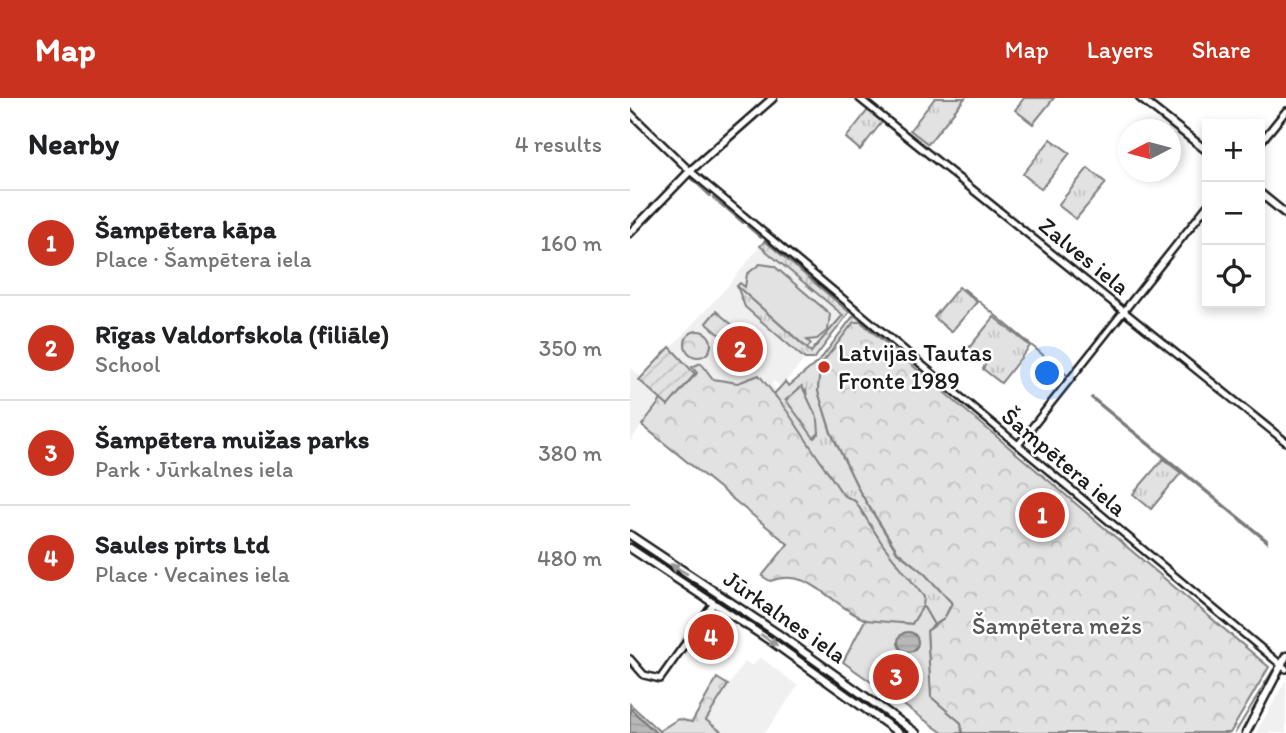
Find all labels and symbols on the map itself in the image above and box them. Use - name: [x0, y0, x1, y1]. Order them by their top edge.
- north arrow: [1118, 119, 1181, 182]
- street label: Zalves iela: [1033, 210, 1135, 301]
- pin: 2: [717, 323, 763, 375]
- place label: Latvijas Tautas Fronte 1989: [838, 338, 992, 395]
- your location: [1030, 356, 1064, 390]
- marker: Latvijas Tautas Fronte 1989: [816, 359, 832, 375]
- street label: Šampētera iela: [996, 401, 1133, 523]
- pin: 1: [1019, 489, 1065, 541]
- one-way arrow: [669, 563, 688, 575]
- street label: Jūrkalnes iela: [718, 564, 852, 670]
- pin: 4: [688, 611, 734, 663]
- park label: Šampētera mežs: [972, 611, 1142, 640]
- one-way arrow: [759, 633, 779, 646]
- pin: 3: [873, 651, 919, 703]

